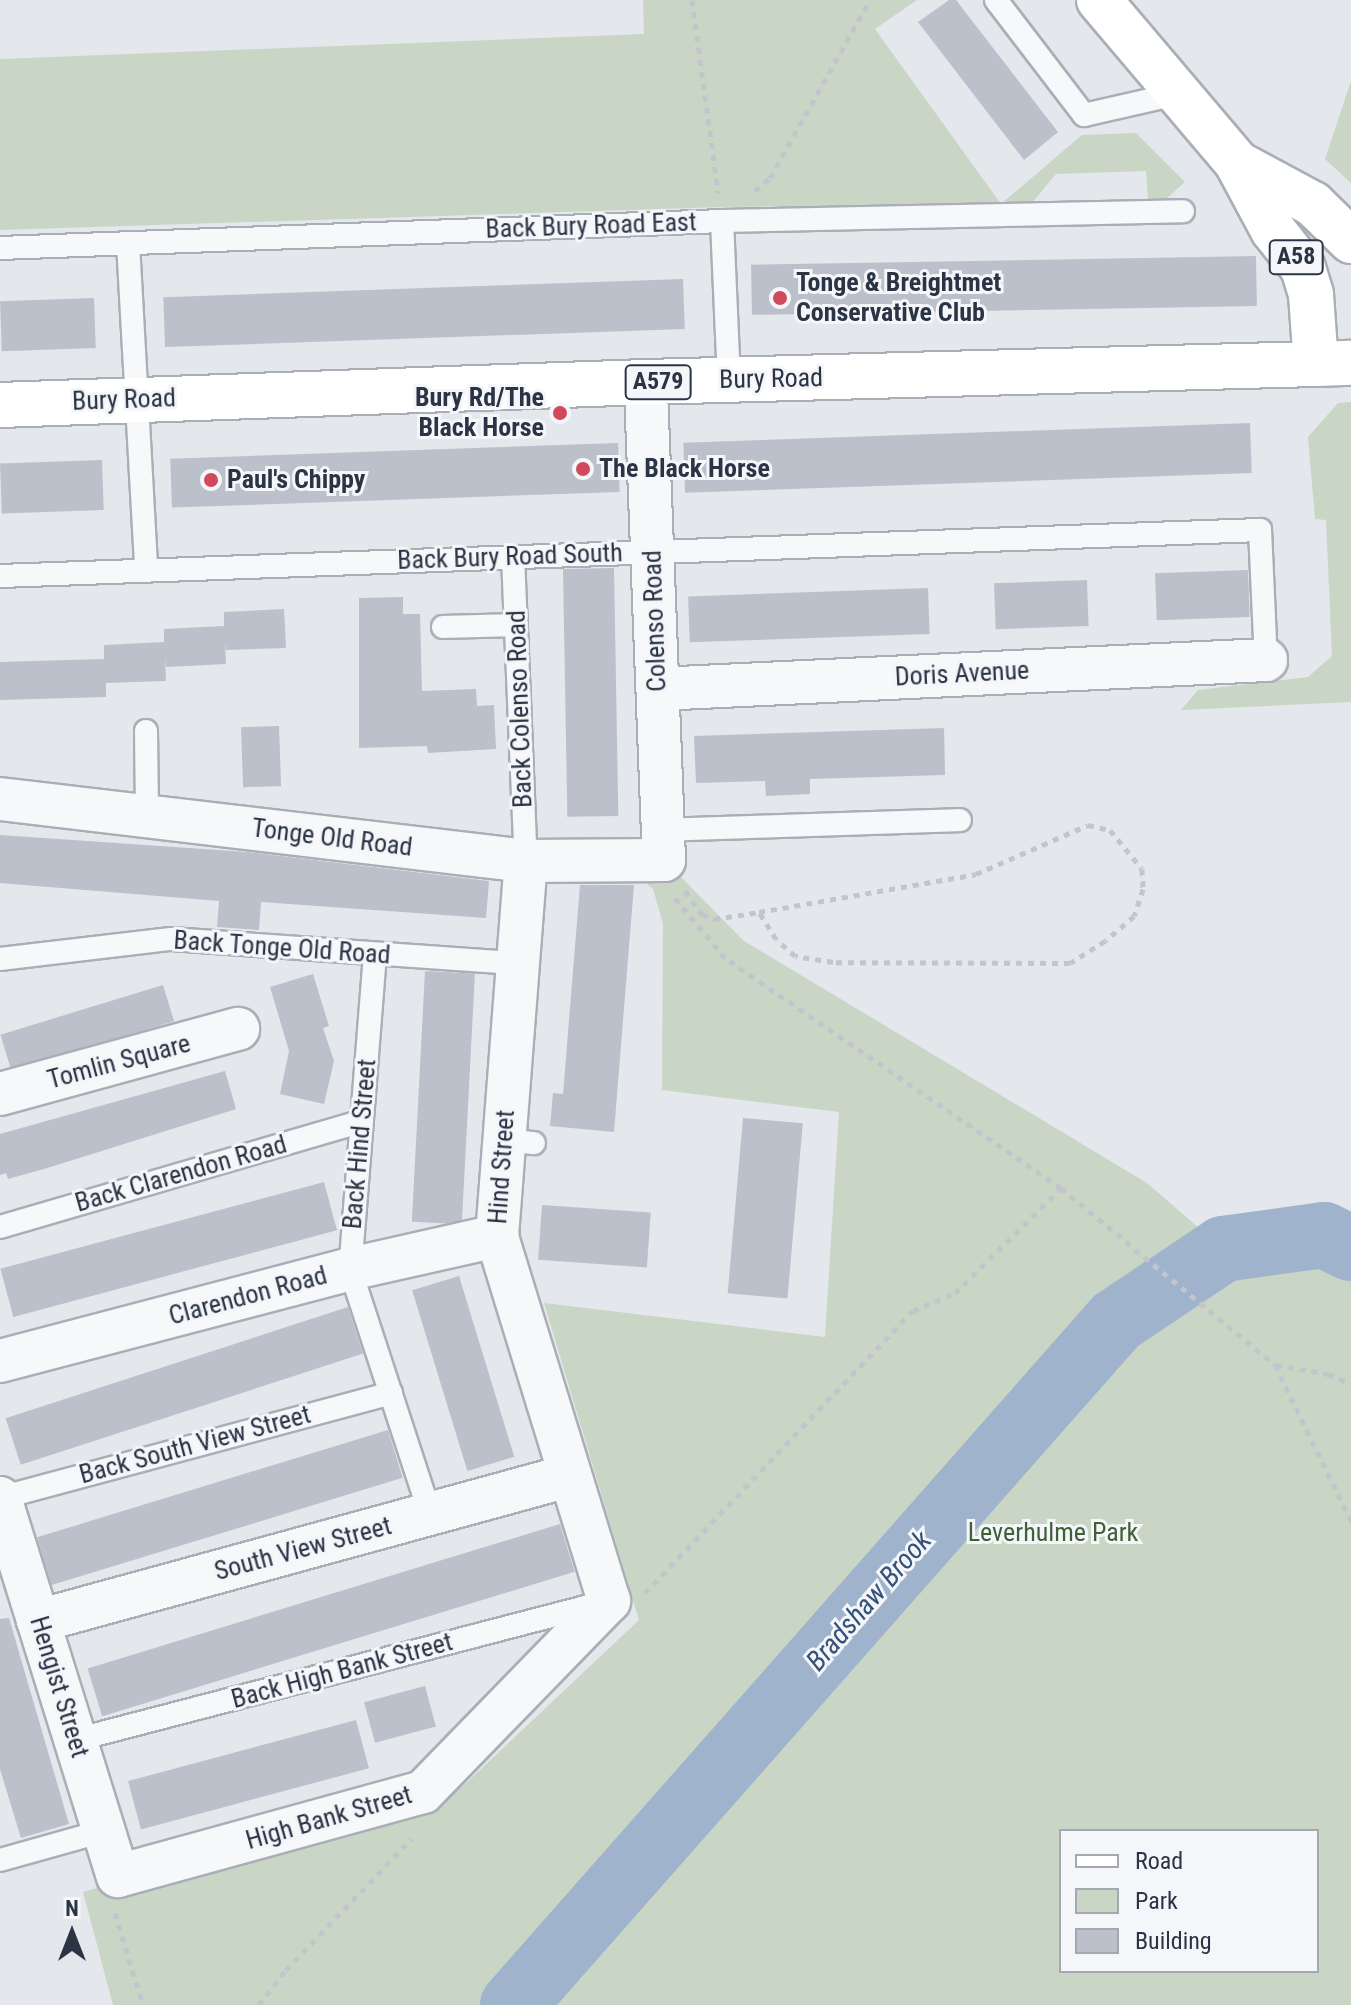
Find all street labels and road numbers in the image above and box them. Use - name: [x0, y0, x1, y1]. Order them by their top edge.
- street label: Back Bury Road East: [485, 207, 697, 245]
- road number: A58: [1268, 237, 1324, 277]
- road number: A579: [624, 362, 692, 402]
- street label: Bury Road: [719, 362, 823, 396]
- street label: Bury Road: [72, 383, 176, 417]
- street label: Back Bury Road South: [397, 537, 623, 577]
- street label: Colenso Road: [637, 550, 673, 692]
- street label: Back Colenso Road: [501, 610, 539, 808]
- street label: Doris Avenue: [894, 655, 1030, 693]
- street label: Tonge Old Road: [250, 813, 414, 863]
- street label: Back Tonge Old Road: [172, 925, 392, 971]
- street label: Tomlin Square: [44, 1028, 194, 1096]
- street label: Back Hind Street: [337, 1058, 383, 1230]
- street label: Hind Street: [482, 1109, 522, 1225]
- street label: Back Clarendon Road: [72, 1129, 290, 1219]
- street label: Clarendon Road: [166, 1260, 330, 1332]
- street label: Back South View Street: [76, 1399, 314, 1491]
- street label: South View Street: [211, 1510, 395, 1588]
- street label: Hengist Street: [23, 1613, 95, 1761]
- street label: Back High Bank Street: [228, 1626, 456, 1716]
- street label: High Bank Street: [242, 1779, 416, 1857]

